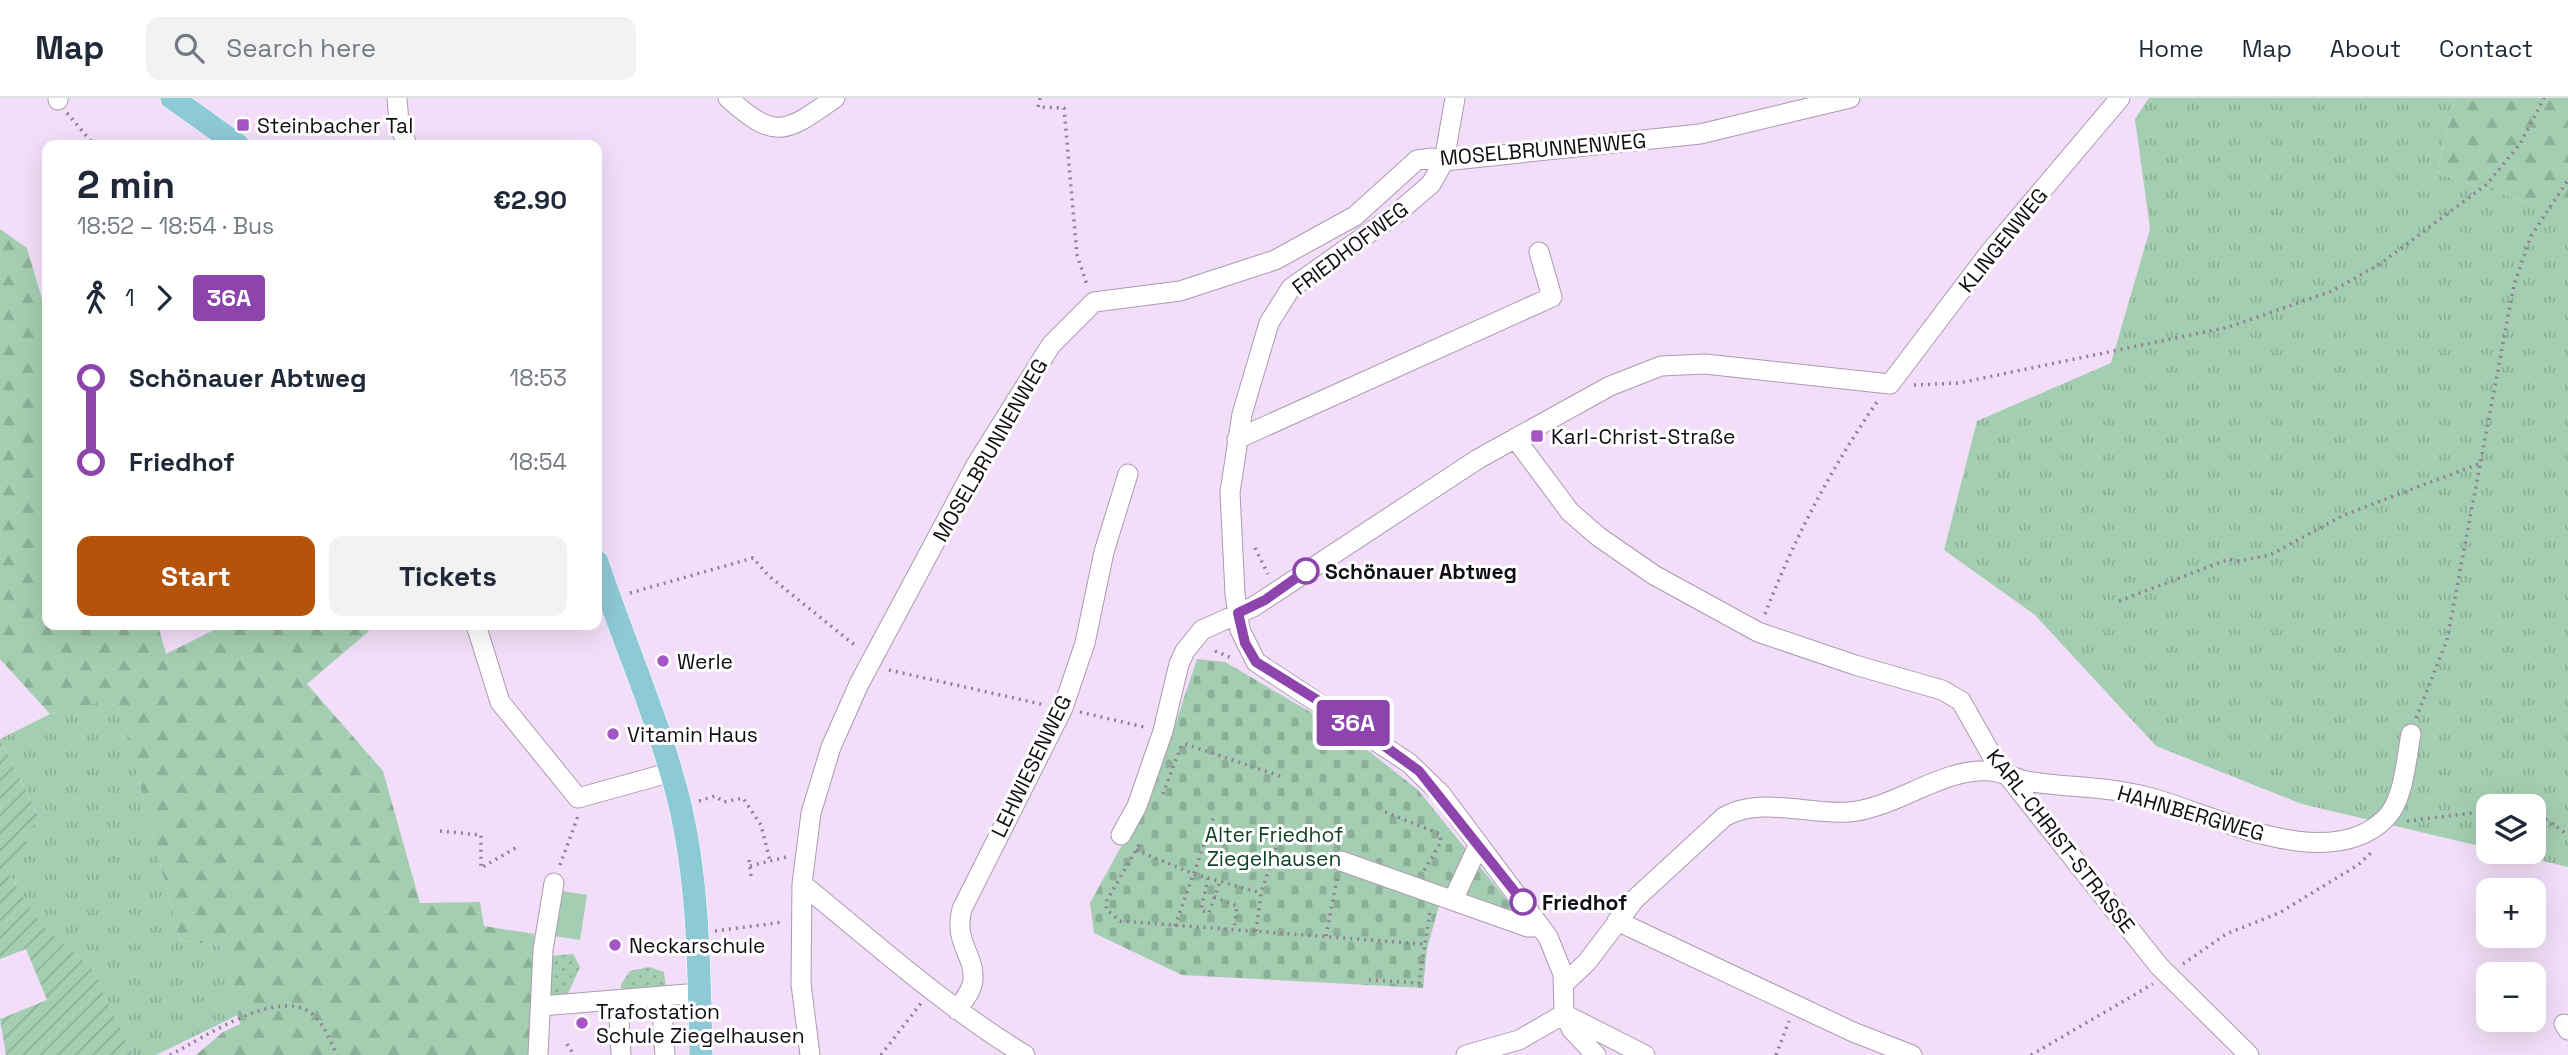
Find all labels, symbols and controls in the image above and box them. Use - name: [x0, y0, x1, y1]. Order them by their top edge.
- search box: [146, 17, 636, 80]
- text: Map: [35, 27, 104, 69]
- icon: search: [170, 29, 208, 67]
- text: Search here: [226, 31, 376, 65]
- text: Home: [2138, 33, 2204, 64]
- text: Map: [2242, 33, 2292, 64]
- text: About: [2330, 33, 2401, 64]
- text: Contact: [2439, 33, 2533, 64]
- place label: Steinbacher Tal: [257, 112, 413, 139]
- marker: Steinbacher Tal: [235, 117, 251, 133]
- street label: MOSELBRUNNENWEG: [1439, 127, 1647, 171]
- text: 2 min: [77, 161, 175, 209]
- street label: KLINGENWEG: [1953, 182, 2053, 298]
- text: €2.90: [493, 183, 567, 217]
- street label: FRIEDHOFWEG: [1286, 195, 1414, 301]
- text: 18:52 – 18:54 · Bus: [77, 211, 274, 241]
- icon: walk: [77, 279, 115, 317]
- icon: forward: [145, 279, 183, 317]
- text: 36A: [207, 282, 251, 313]
- text: 1: [125, 283, 135, 313]
- street label: MOSELBRUNNENWEG: [927, 354, 1053, 546]
- text: Schönauer Abtweg: [129, 361, 367, 395]
- text: 18:53: [510, 363, 567, 393]
- place label: Karl-Christ-Straße: [1551, 423, 1735, 450]
- marker: Karl-Christ-Straße: [1529, 428, 1545, 444]
- text: Friedhof: [129, 445, 235, 479]
- text: 18:54: [509, 447, 567, 477]
- button: Start: [77, 536, 315, 616]
- button: Tickets: [329, 536, 567, 616]
- marker: Schönauer Abtweg: [1293, 558, 1319, 584]
- place label: Schönauer Abtweg: [1325, 558, 1517, 585]
- place label: Werle: [677, 648, 733, 675]
- marker: Werle: [655, 653, 671, 669]
- street label: LEHWIESENWEG: [985, 690, 1077, 842]
- line badge: 36A: [1313, 700, 1393, 746]
- text: 36A: [1331, 707, 1375, 738]
- place label: Vitamin Haus: [627, 721, 758, 748]
- marker: Vitamin Haus: [605, 726, 621, 742]
- street label: KARL-CHRIST-STRASSE: [1981, 744, 2141, 938]
- street label: HAHNBERGWEG: [2114, 779, 2268, 847]
- map controls: [2476, 794, 2546, 1032]
- button: layers: [2476, 794, 2546, 864]
- park label: Alter Friedhof Ziegelhausen: [1205, 821, 1343, 872]
- button: +: [2476, 878, 2546, 948]
- marker: Friedhof: [1510, 889, 1536, 915]
- place label: Friedhof: [1542, 889, 1627, 916]
- place label: Neckarschule: [629, 932, 766, 959]
- marker: Neckarschule: [607, 937, 623, 953]
- button: −: [2476, 962, 2546, 1032]
- place label: Trafostation Schule Ziegelhausen: [596, 998, 805, 1049]
- marker: Trafostation Schule Ziegelhausen: [574, 1015, 590, 1031]

